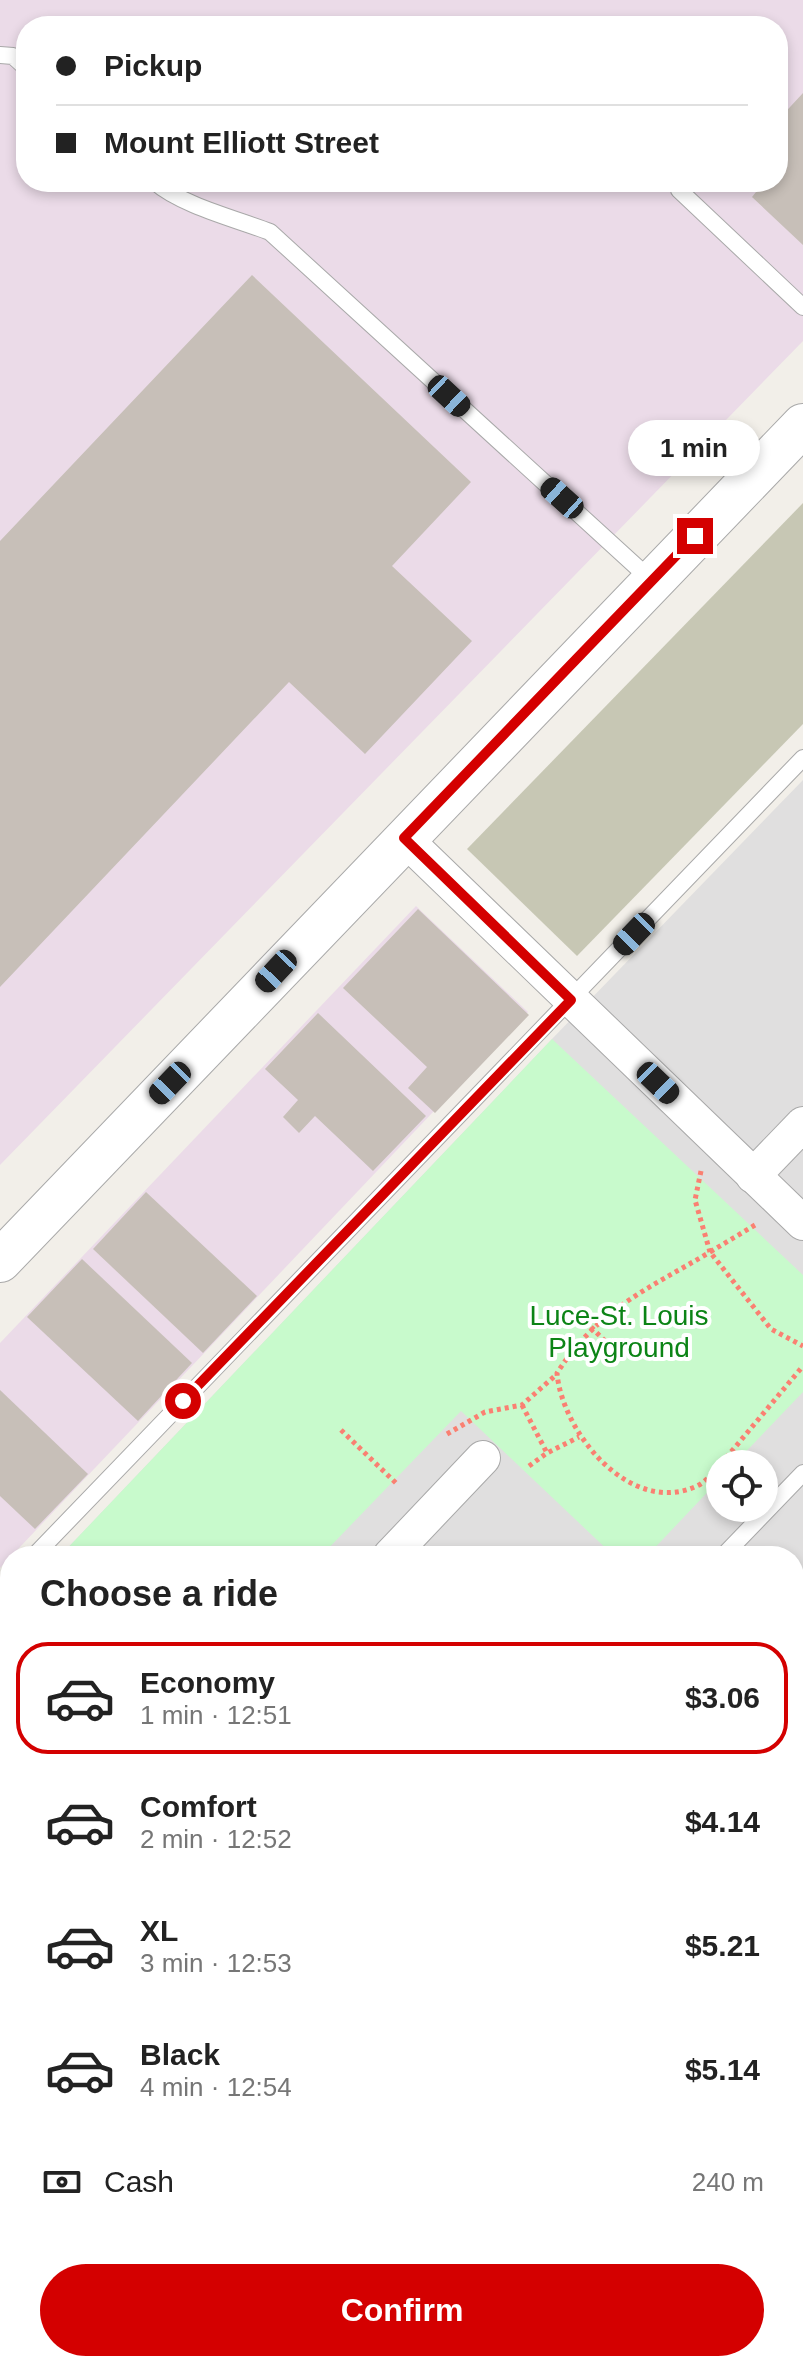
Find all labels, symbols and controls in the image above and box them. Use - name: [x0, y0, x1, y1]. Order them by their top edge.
- text: Pickup: [104, 49, 202, 82]
- text: Mount Elliott Street: [104, 126, 379, 159]
- car: [423, 371, 475, 421]
- callout: 1 min: [629, 420, 761, 476]
- text: 1 min: [660, 433, 728, 463]
- car: [536, 473, 588, 523]
- route end: [677, 518, 713, 554]
- car: [609, 908, 659, 960]
- car: [251, 945, 301, 997]
- car: [145, 1057, 195, 1109]
- car: [632, 1058, 684, 1108]
- park label: Luce-St. Louis Playground: [530, 1300, 709, 1363]
- route start: [165, 1383, 201, 1419]
- map controls: [706, 1450, 778, 1522]
- button: locate: [706, 1450, 778, 1522]
- text: Choose a ride: [40, 1573, 278, 1614]
- icon: car: [44, 1662, 116, 1734]
- text: Economy: [140, 1666, 275, 1699]
- text: $3.06: [685, 1681, 760, 1714]
- text: 1 min · 12:51: [140, 1700, 292, 1730]
- icon: car: [44, 1786, 116, 1858]
- text: Comfort: [140, 1790, 257, 1823]
- text: $4.14: [685, 1805, 760, 1838]
- text: 2 min · 12:52: [140, 1824, 292, 1854]
- icon: car: [44, 1910, 116, 1982]
- text: XL: [140, 1914, 178, 1947]
- text: $5.21: [685, 1929, 760, 1962]
- text: 3 min · 12:53: [140, 1948, 292, 1978]
- icon: car: [44, 2034, 116, 2106]
- text: Black: [140, 2038, 220, 2071]
- text: $5.14: [685, 2053, 760, 2086]
- text: 4 min · 12:54: [140, 2072, 292, 2102]
- icon: cash: [40, 2160, 84, 2204]
- text: Cash: [104, 2165, 174, 2198]
- text: 240 m: [692, 2167, 764, 2197]
- button: Confirm: [40, 2264, 764, 2356]

